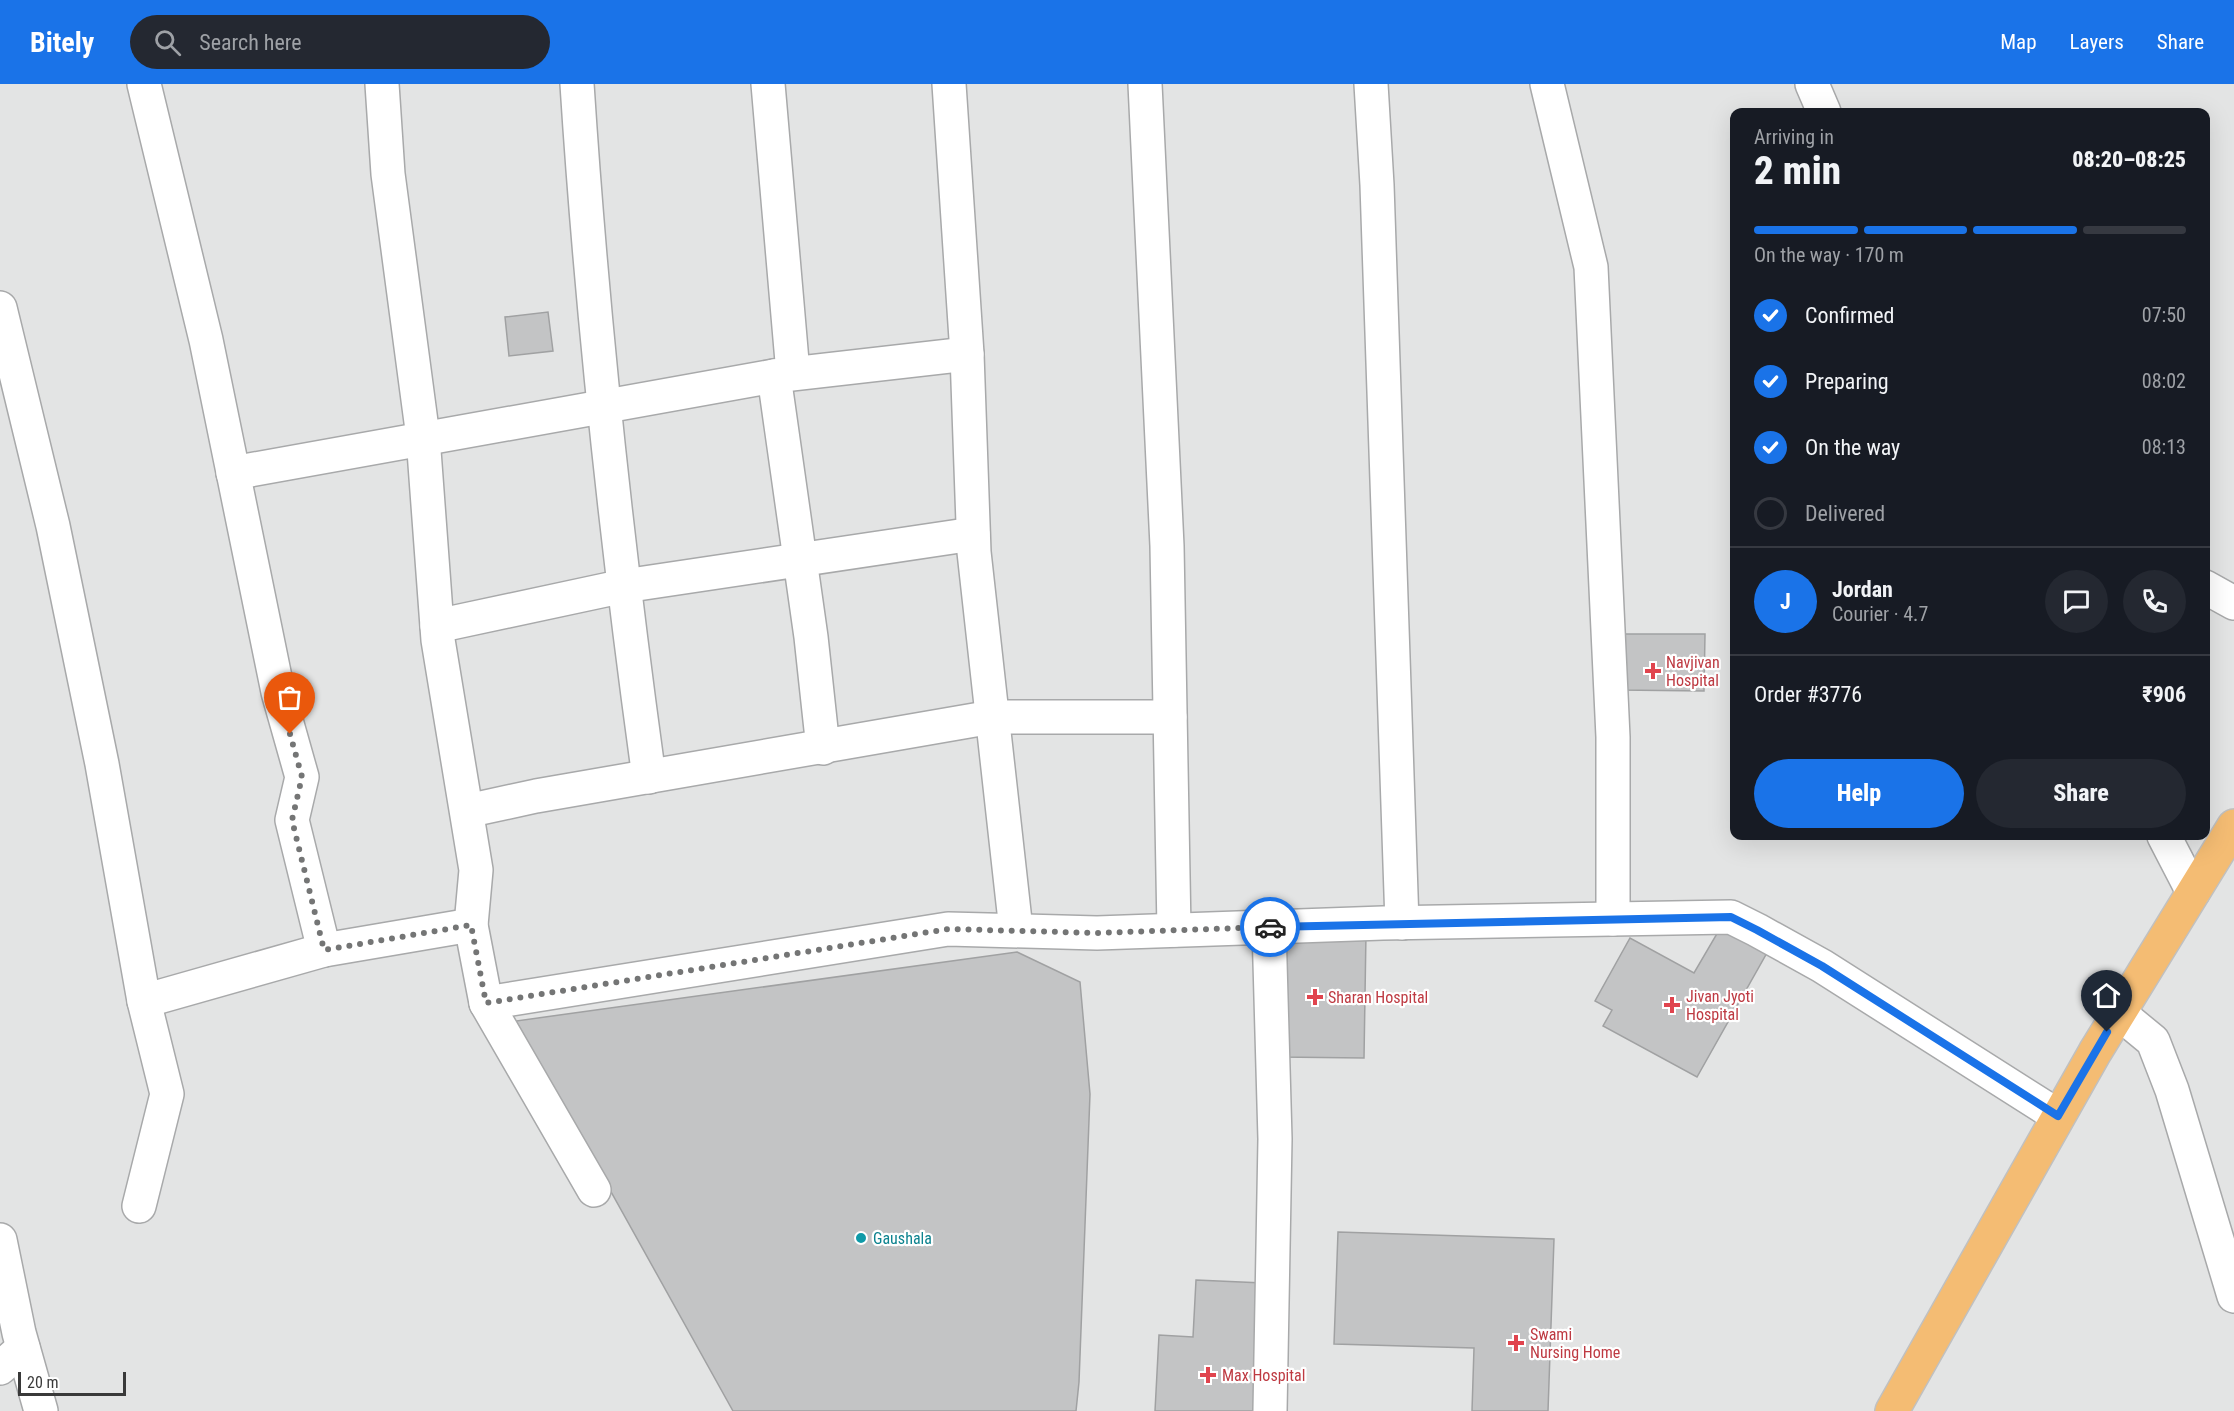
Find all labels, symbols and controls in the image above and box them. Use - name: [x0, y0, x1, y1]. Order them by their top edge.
- search box: [130, 15, 550, 69]
- text: Bitely: [30, 26, 94, 59]
- icon: search: [151, 26, 184, 59]
- text: Search here: [199, 30, 302, 55]
- text: Map: [2000, 30, 2037, 54]
- text: Layers: [2070, 30, 2124, 54]
- text: Share: [2157, 30, 2204, 54]
- text: Arriving in: [1754, 125, 1834, 149]
- text: 08:20–08:25: [2072, 147, 2186, 172]
- text: 2 min: [1754, 148, 1841, 194]
- text: On the way · 170 m: [1754, 243, 1904, 267]
- icon: check: [1754, 299, 1787, 332]
- text: Confirmed: [1805, 303, 1894, 328]
- text: 07:50: [2142, 303, 2186, 327]
- icon: check: [1754, 365, 1787, 398]
- text: Preparing: [1805, 369, 1889, 394]
- text: 08:02: [2142, 369, 2186, 393]
- icon: check: [1754, 431, 1787, 464]
- text: On the way: [1805, 435, 1900, 460]
- text: 08:13: [2142, 435, 2186, 459]
- text: Delivered: [1805, 501, 1885, 526]
- button: chat: [2045, 570, 2108, 633]
- button: phone: [2123, 570, 2186, 633]
- text: Jordan: [1832, 577, 1893, 602]
- text: J: [1780, 589, 1791, 614]
- text: Courier · 4.7: [1832, 602, 1928, 626]
- place label: Navjivan Hospital: [1666, 653, 1720, 690]
- marker: Navjivan Hospital: [1644, 662, 1662, 680]
- pin: [264, 672, 315, 734]
- icon: bag: [273, 681, 306, 714]
- text: Order #3776: [1754, 682, 1862, 707]
- text: ₹906: [2142, 682, 2186, 707]
- button: Help: [1754, 759, 1964, 828]
- button: Share: [1976, 759, 2186, 828]
- courier: [1240, 897, 1300, 957]
- icon: car: [1254, 911, 1287, 944]
- pin: [2081, 970, 2132, 1032]
- icon: home: [2090, 979, 2123, 1012]
- place label: Jivan Jyoti Hospital: [1686, 987, 1754, 1024]
- marker: Sharan Hospital: [1306, 988, 1324, 1006]
- place label: Sharan Hospital: [1328, 988, 1428, 1007]
- marker: Jivan Jyoti Hospital: [1663, 996, 1681, 1014]
- place label: Gaushala: [873, 1229, 932, 1248]
- marker: Gaushala: [854, 1231, 868, 1245]
- place label: Swami Nursing Home: [1530, 1325, 1620, 1362]
- marker: Swami Nursing Home: [1507, 1334, 1525, 1352]
- marker: Max Hospital: [1199, 1366, 1217, 1384]
- place label: Max Hospital: [1222, 1366, 1305, 1385]
- scale bar: [18, 1369, 126, 1396]
- text: 20 m: [27, 1373, 59, 1392]

